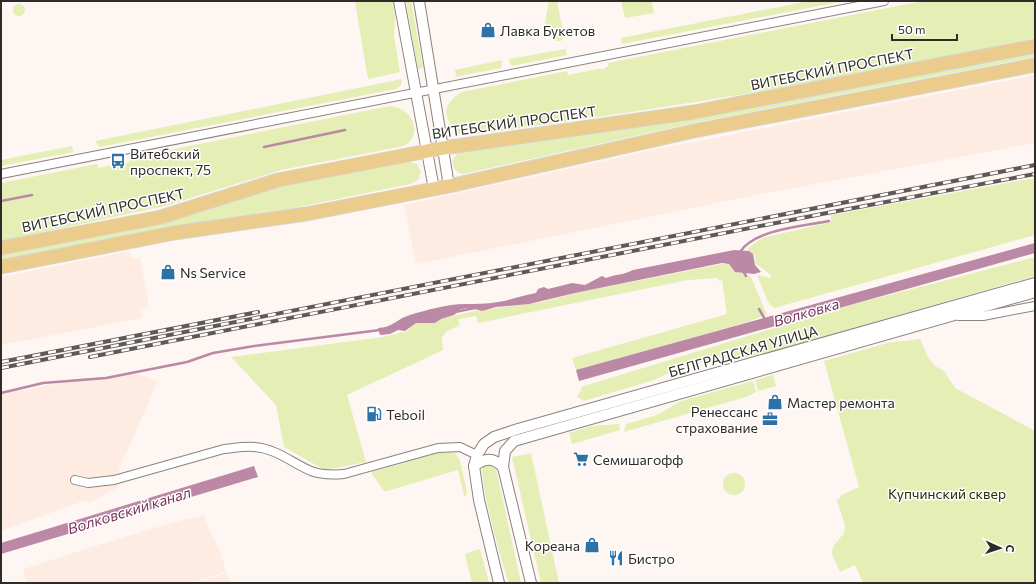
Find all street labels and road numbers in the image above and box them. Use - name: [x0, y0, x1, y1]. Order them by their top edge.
- street label: ВИТЕБСКИЙ ПРОСПЕКТ: [749, 45, 915, 93]
- street label: ВИТЕБСКИЙ ПРОСПЕКТ: [431, 102, 597, 142]
- street label: ВИТЕБСКИЙ ПРОСПЕКТ: [20, 184, 186, 236]
- street label: БЕЛГРАДСКАЯ УЛИЦА: [666, 321, 820, 380]

